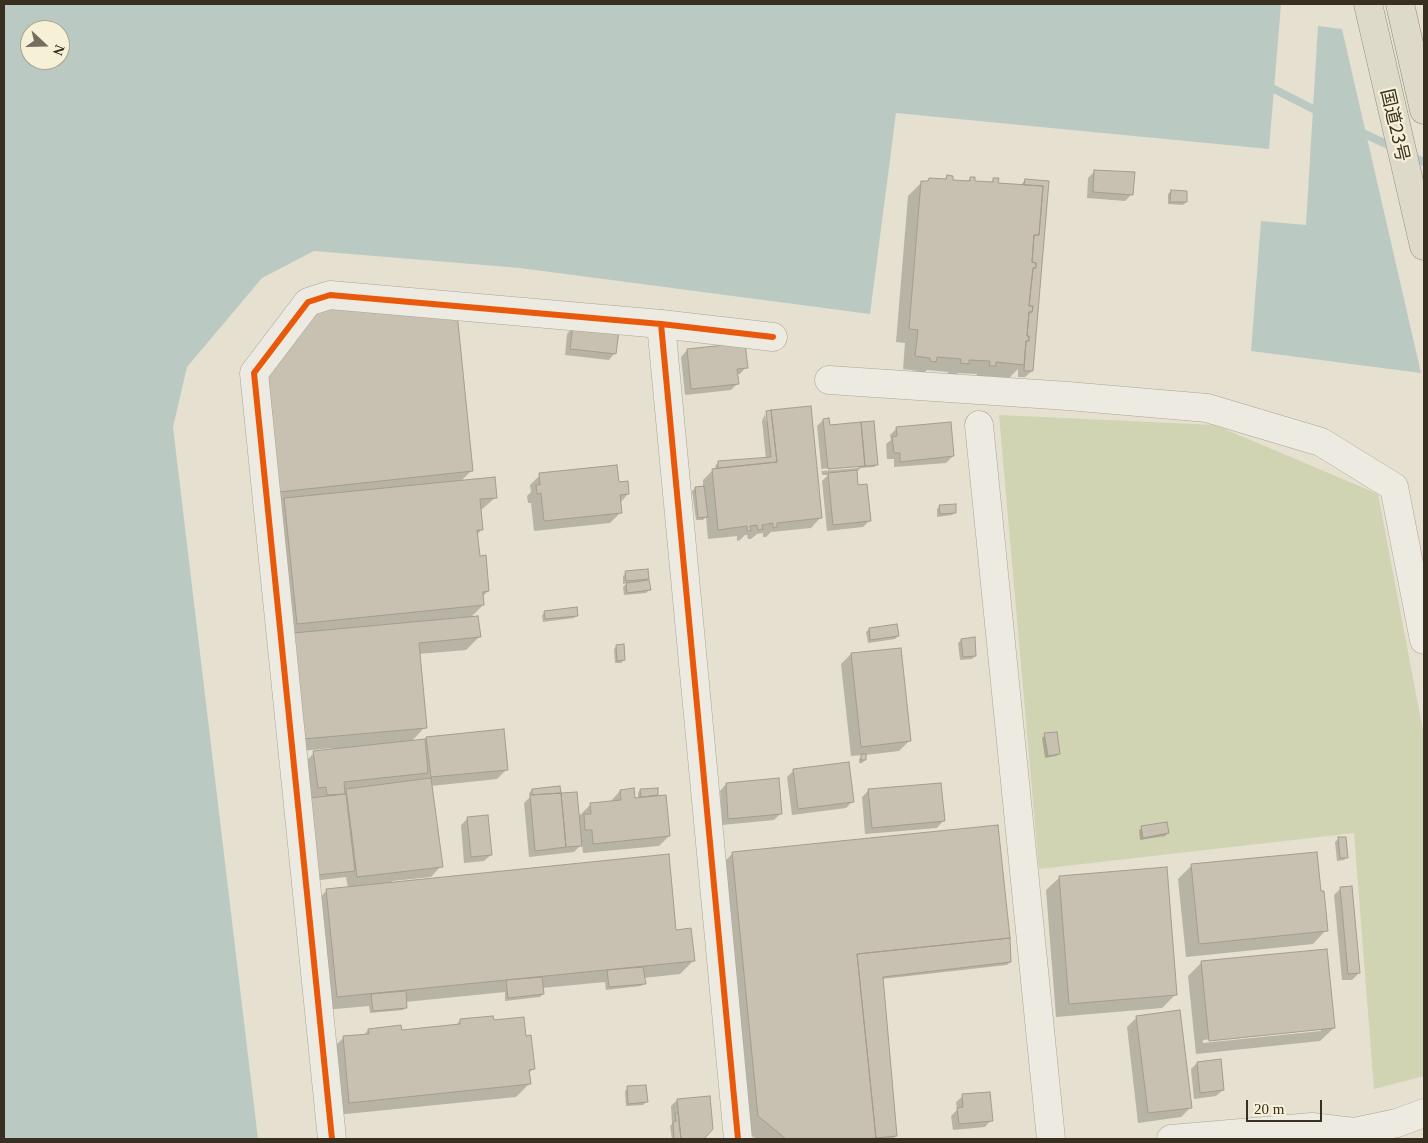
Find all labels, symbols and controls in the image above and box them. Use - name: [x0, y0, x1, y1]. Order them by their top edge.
- north arrow: [20, 20, 70, 70]
- text: N: [50, 43, 67, 58]
- street label: 国道23号: [1377, 87, 1415, 163]
- scale bar: [1248, 1090, 1324, 1122]
- text: 20 m: [1254, 1101, 1284, 1117]

